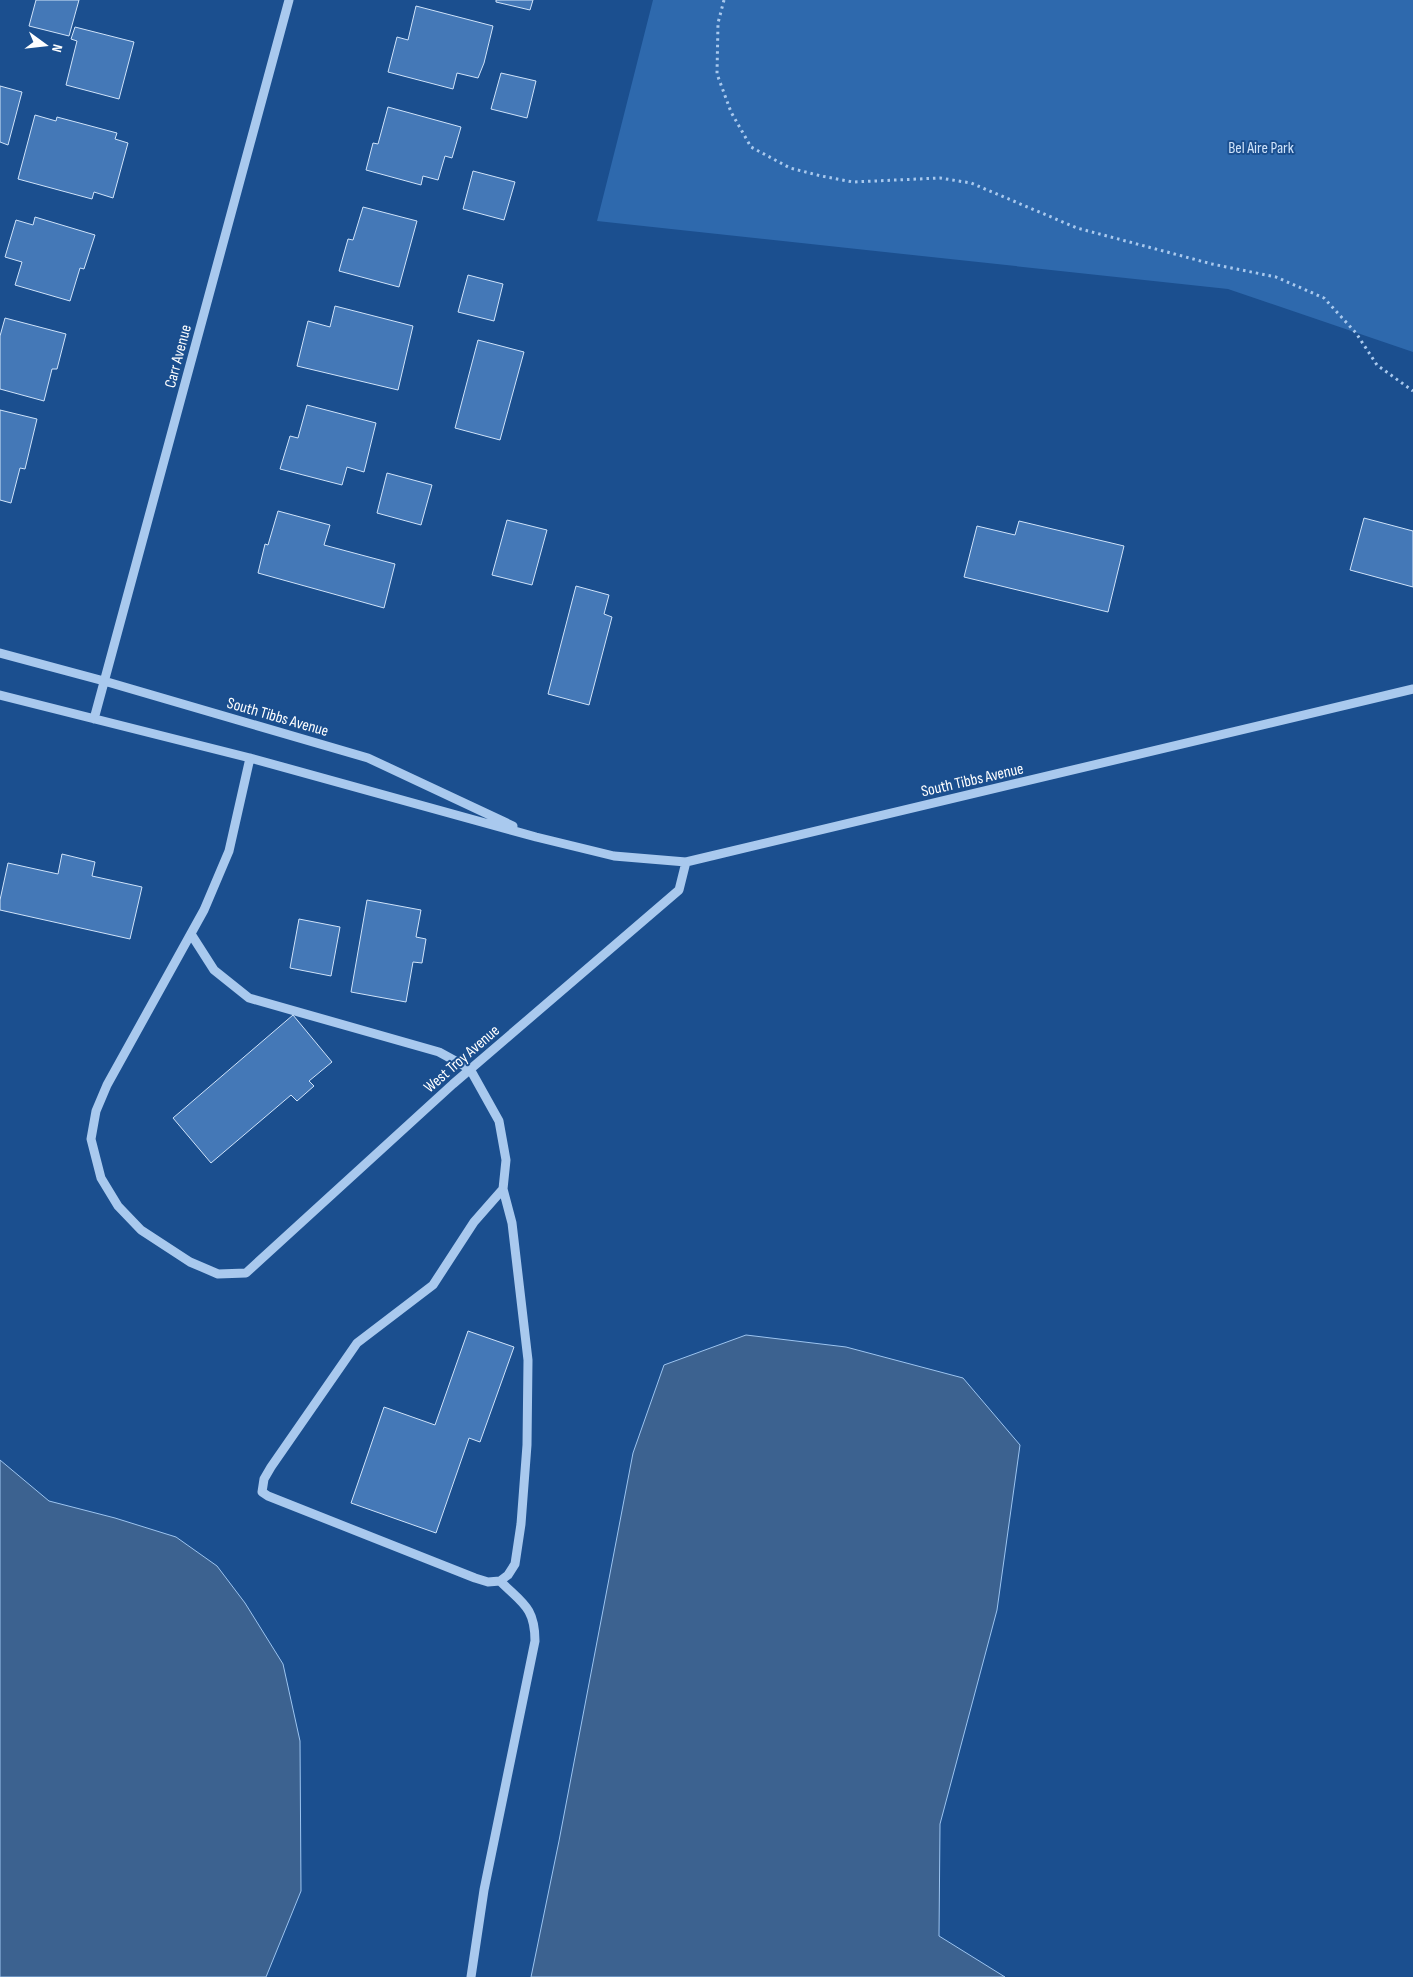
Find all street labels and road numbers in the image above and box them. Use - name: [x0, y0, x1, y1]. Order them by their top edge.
- street label: Carr Avenue: [161, 323, 196, 390]
- street label: South Tibbs Avenue: [225, 694, 330, 741]
- street label: South Tibbs Avenue: [919, 759, 1025, 801]
- street label: West Troy Avenue: [420, 1021, 504, 1097]

